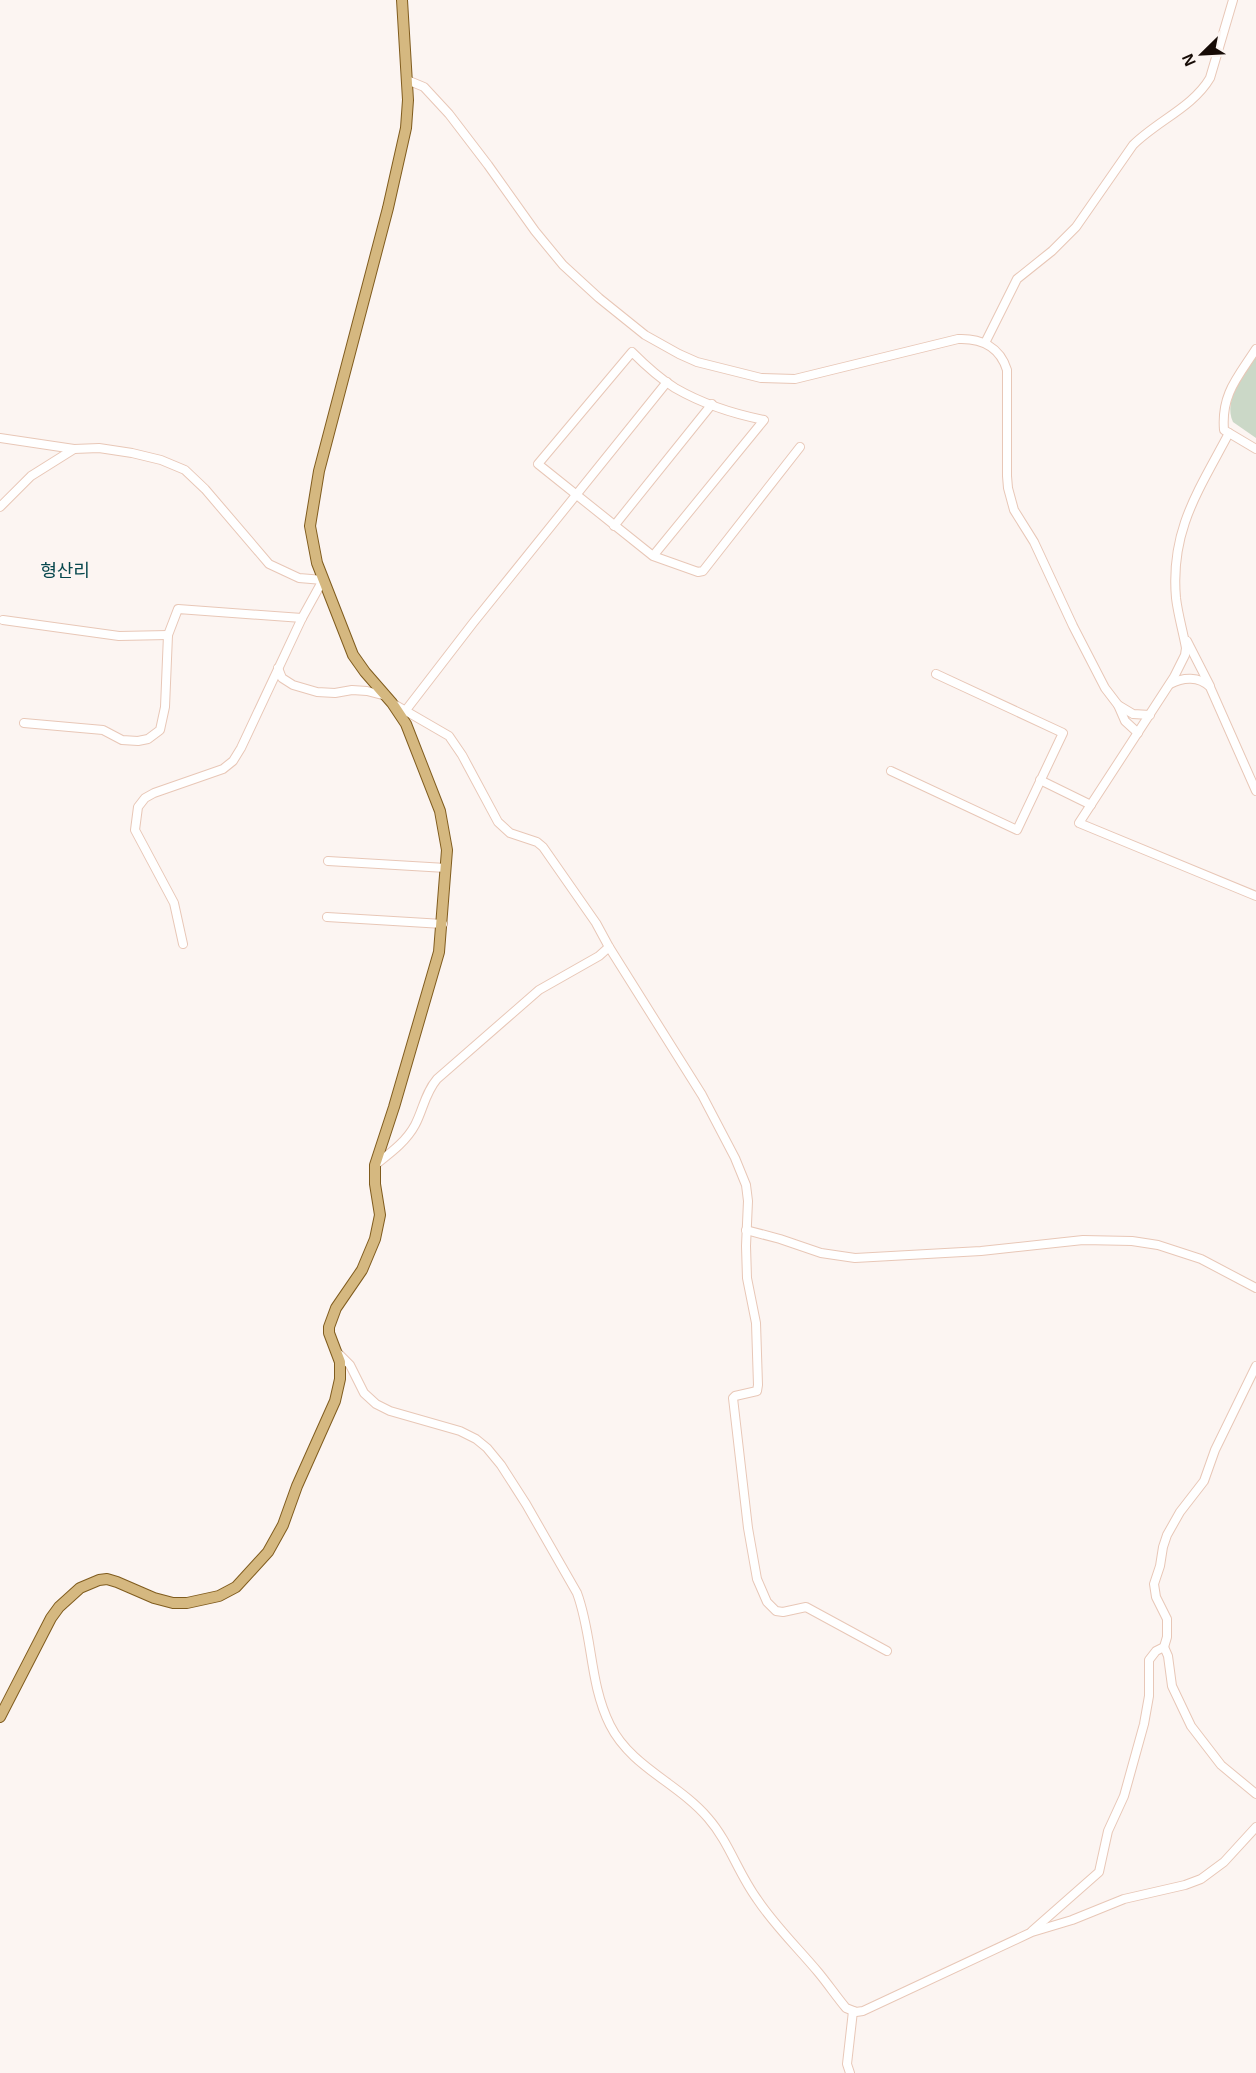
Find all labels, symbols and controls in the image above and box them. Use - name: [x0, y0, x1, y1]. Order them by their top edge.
- north arrow: [1172, 24, 1232, 84]
- text: N: [1179, 51, 1199, 69]
- district label: 형산리: [40, 561, 90, 581]

